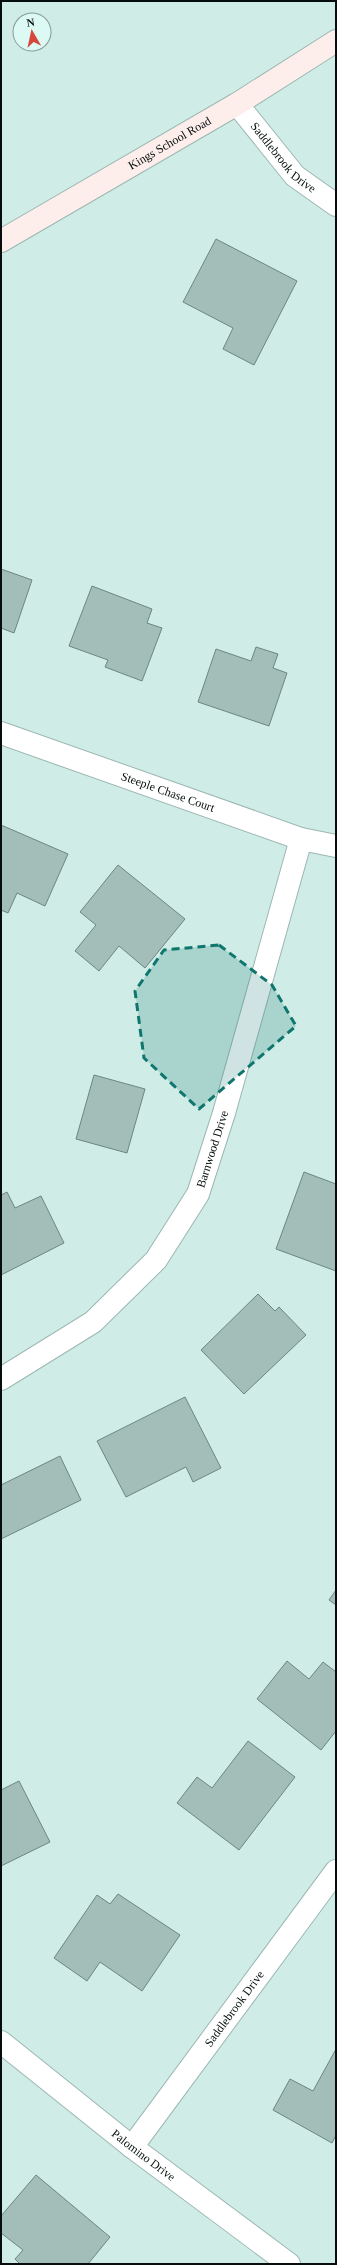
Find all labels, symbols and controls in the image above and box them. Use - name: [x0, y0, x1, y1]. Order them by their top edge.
- north arrow: [12, 12, 52, 52]
- text: N: [26, 16, 35, 29]
- street label: Kings School Road: [126, 114, 214, 173]
- street label: Saddlebrook Drive: [248, 119, 319, 196]
- street label: Steeple Chase Court: [119, 769, 217, 815]
- street label: Barnwood Drive: [193, 1109, 231, 1190]
- street label: Saddlebrook Drive: [202, 1968, 267, 2049]
- street label: Palomino Drive: [109, 2126, 178, 2184]

